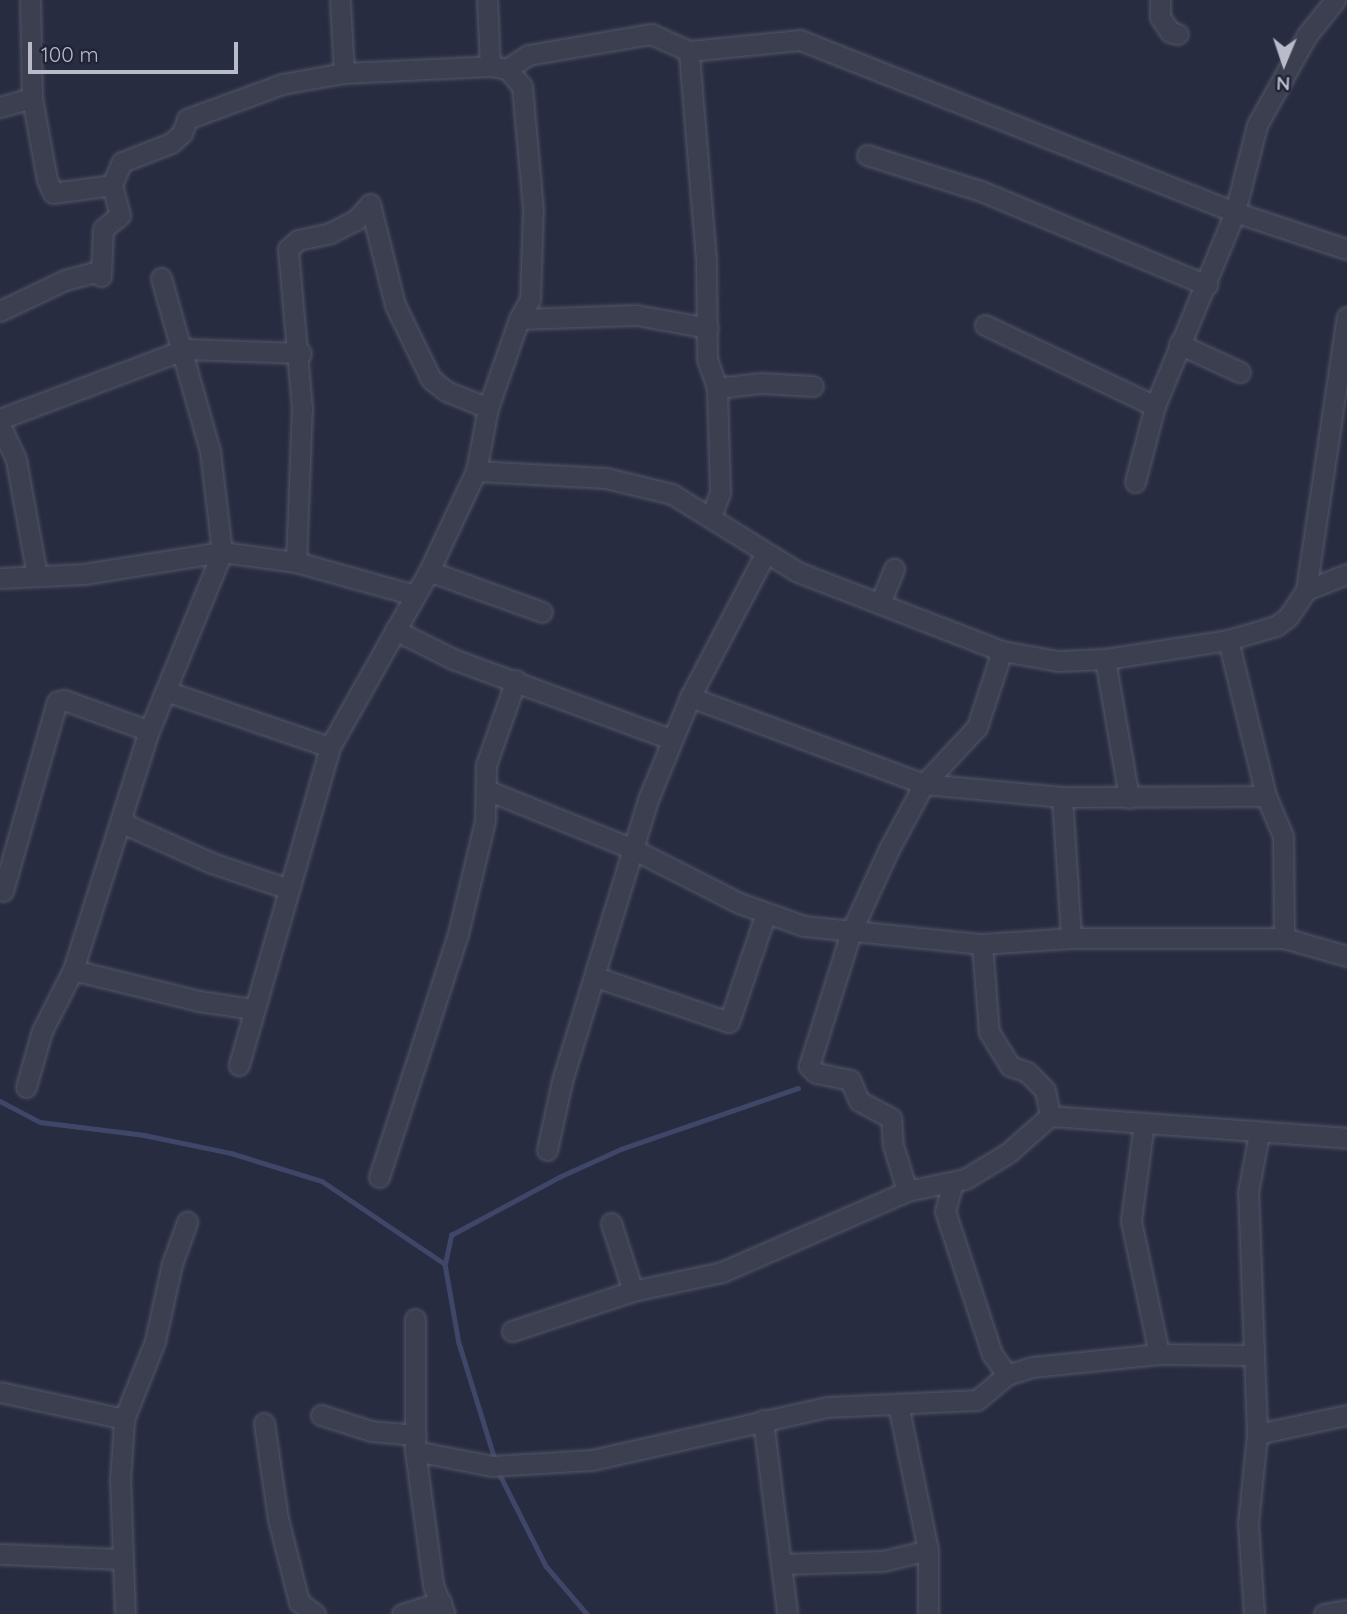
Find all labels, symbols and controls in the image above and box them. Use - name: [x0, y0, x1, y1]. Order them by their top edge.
- scale bar: [32, 28, 242, 72]
- north arrow: [1249, 28, 1319, 98]
- text: 100 m: [41, 41, 99, 67]
- text: N: [1276, 72, 1291, 96]

